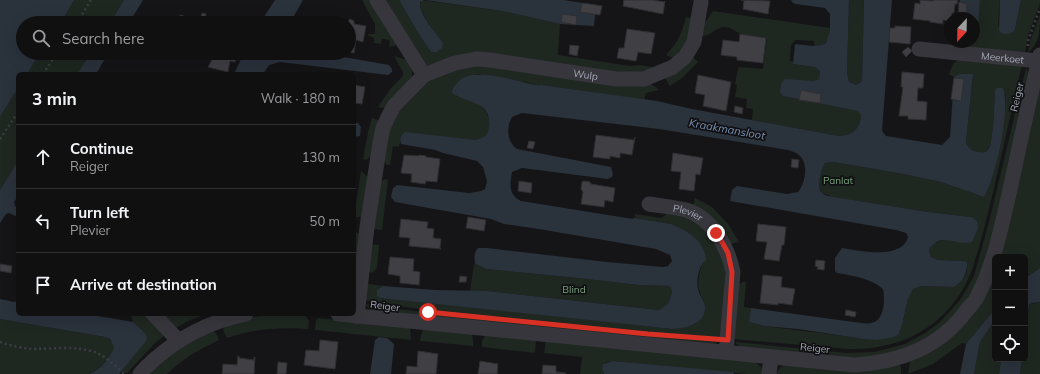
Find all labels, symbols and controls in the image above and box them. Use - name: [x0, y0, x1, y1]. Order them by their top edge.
- north arrow: [944, 12, 980, 48]
- search box: [16, 16, 356, 60]
- icon: search: [30, 27, 52, 49]
- text: Search here: [62, 29, 144, 48]
- street label: Meerkoet: [981, 49, 1025, 66]
- street label: Wulp: [572, 66, 599, 83]
- street label: Reiger: [1007, 81, 1027, 113]
- text: 3 min: [32, 88, 77, 109]
- text: Walk · 180 m: [261, 90, 340, 106]
- water label: Kraakmansloot: [688, 115, 767, 143]
- text: Continue: [70, 139, 133, 158]
- icon: ahead: [32, 146, 54, 168]
- text: 130 m: [302, 149, 340, 165]
- text: Reiger: [70, 158, 109, 174]
- park label: Panlat: [823, 174, 854, 187]
- street label: Plevier: [672, 201, 706, 224]
- text: Turn left: [70, 203, 129, 222]
- icon: left: [32, 210, 54, 232]
- text: 50 m: [310, 213, 340, 229]
- text: Plevier: [70, 222, 110, 238]
- route end: [707, 224, 725, 242]
- map controls: [992, 254, 1028, 362]
- button: +: [992, 254, 1028, 290]
- icon: arrive: [32, 274, 54, 296]
- text: Arrive at destination: [70, 275, 217, 294]
- park label: Blind: [562, 283, 586, 296]
- button: −: [992, 290, 1028, 326]
- street label: Reiger: [369, 297, 401, 315]
- route start: [419, 303, 437, 321]
- button: locate: [992, 326, 1028, 362]
- street label: Reiger: [800, 340, 831, 356]

